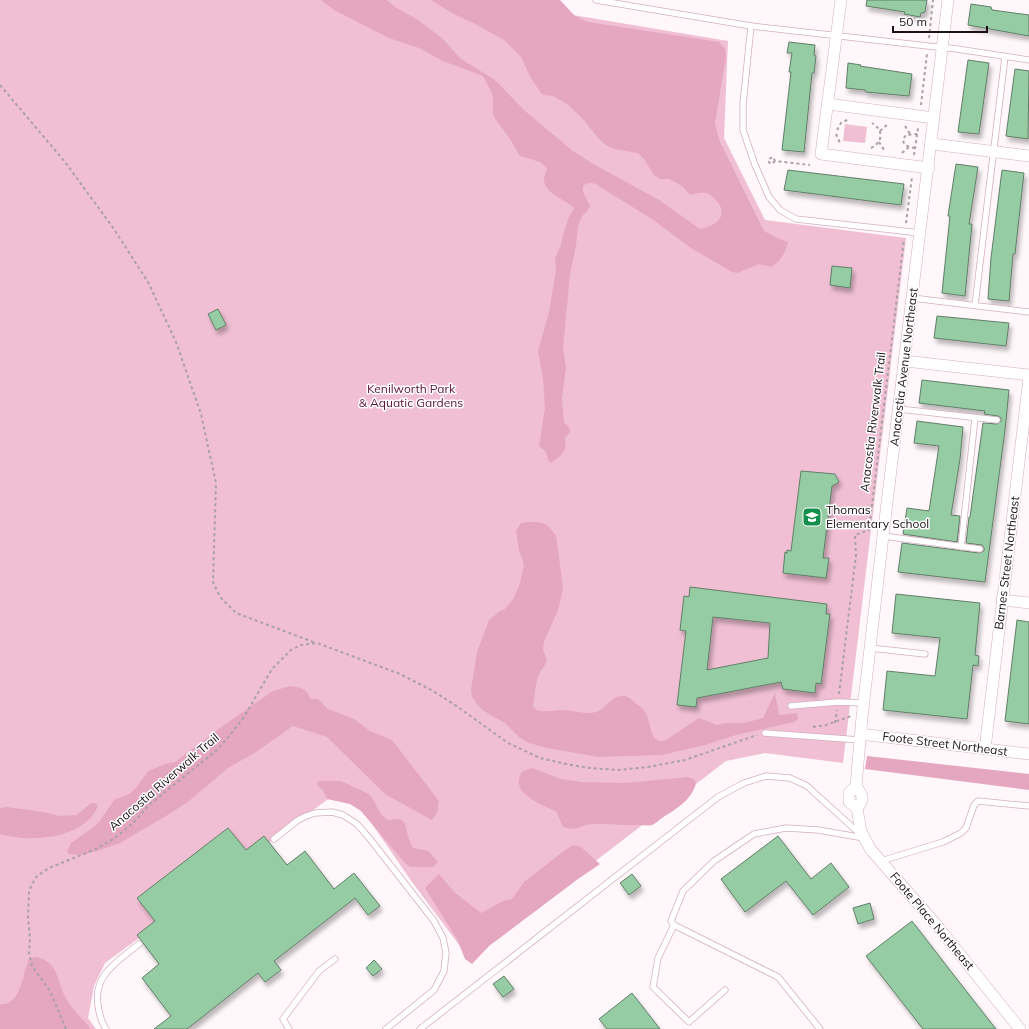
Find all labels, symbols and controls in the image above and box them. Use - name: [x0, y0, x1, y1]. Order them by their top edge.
- scale bar: [893, 8, 987, 34]
- text: 50 m: [899, 14, 927, 29]
- street label: Anacostia Avenue Northeast: [886, 287, 921, 447]
- street label: Anacostia Riverwalk Trail: [856, 351, 889, 493]
- park label: Kenilworth Park & Aquatic Gardens: [359, 381, 463, 410]
- street label: Barnes Street Northeast: [991, 495, 1022, 630]
- place label: Thomas Elementary School: [826, 502, 929, 531]
- school or university icon: Thomas Elementary School: [801, 506, 823, 528]
- street label: Foote Street Northeast: [882, 728, 1008, 759]
- street label: Anacostia Riverwalk Trail: [106, 730, 222, 834]
- street label: Foote Place Northeast: [887, 869, 978, 973]

